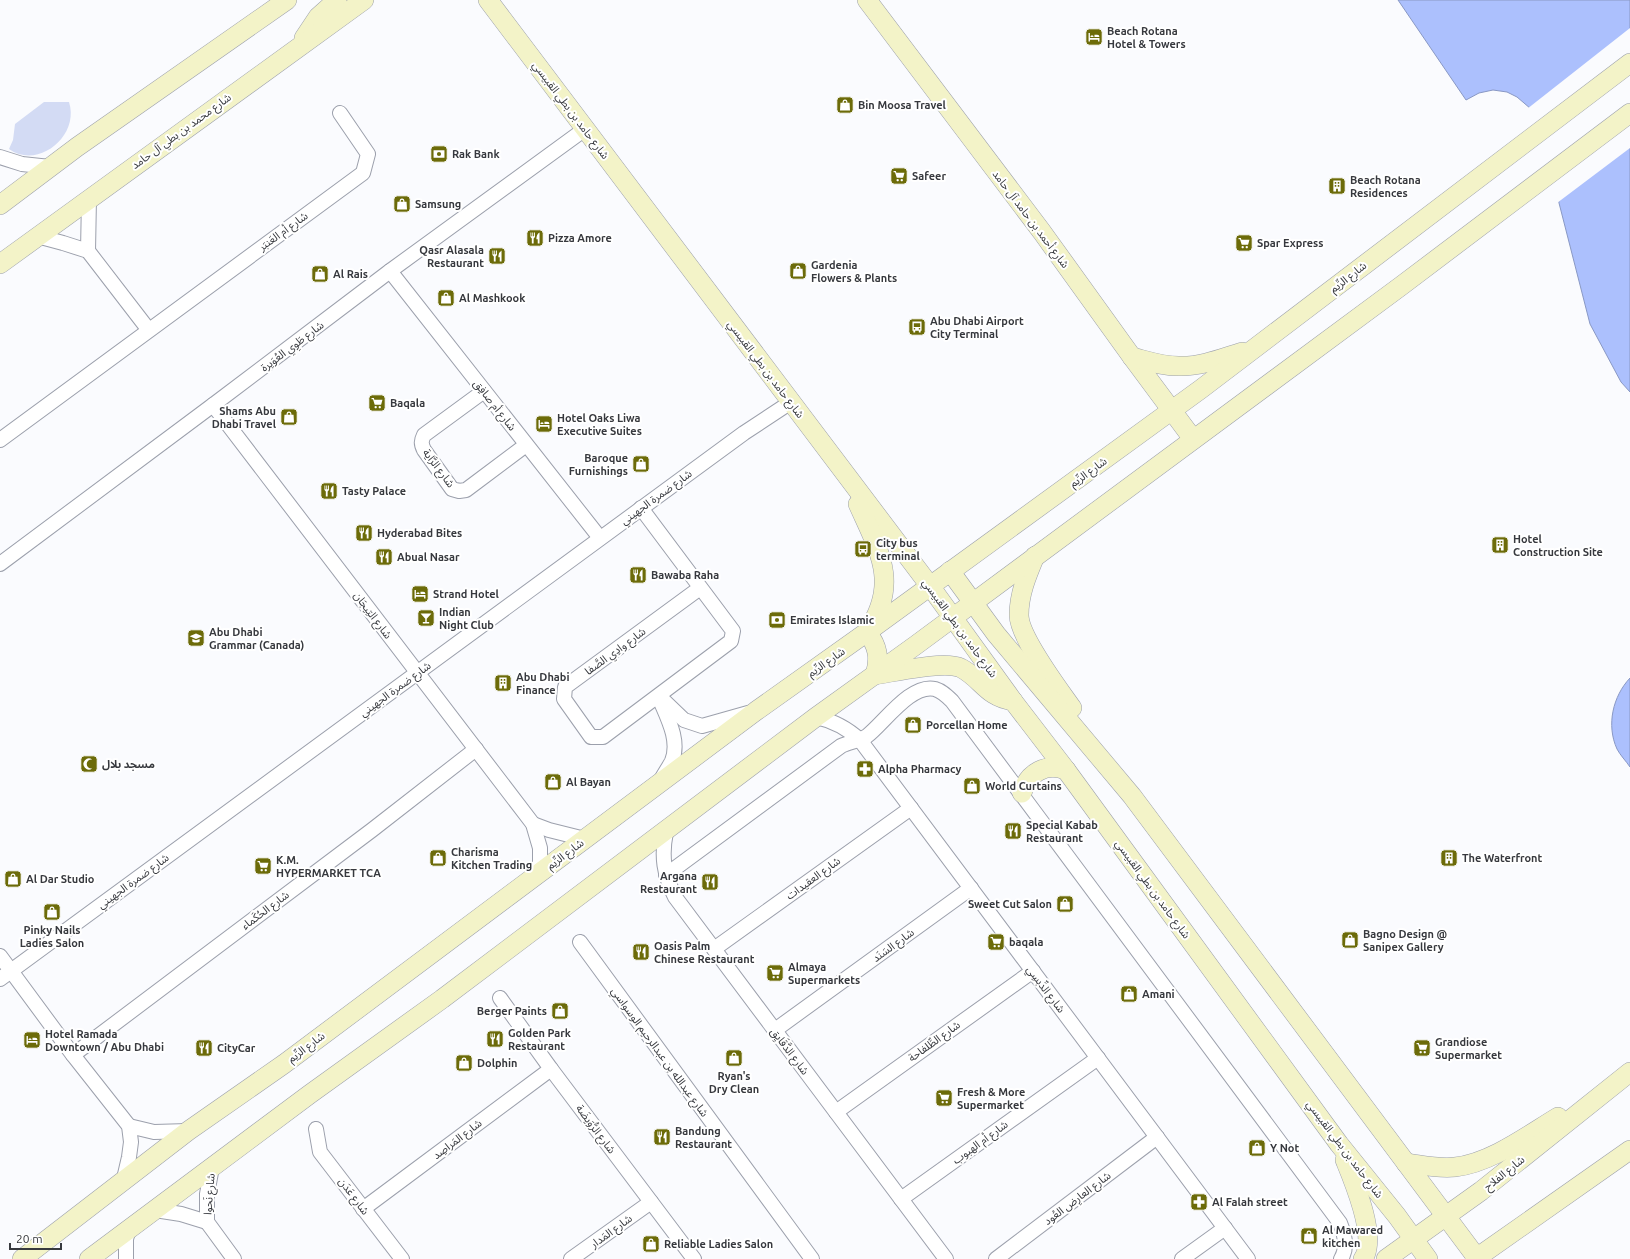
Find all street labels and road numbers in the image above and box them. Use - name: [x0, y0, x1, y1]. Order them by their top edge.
- street label: شارع حامد بن بطي القبيسي: [528, 59, 612, 164]
- street label: شارع محمد بن بطي آل حامد: [129, 91, 236, 174]
- street label: شارع أحمد بن حامد آل حامد: [989, 168, 1072, 272]
- street label: شارع أم العَنبَر: [255, 209, 311, 255]
- street label: شارع الرِّيم: [1327, 259, 1371, 297]
- street label: شارع طَوِي العُوَيرة: [258, 318, 328, 376]
- street label: شارع حامد بن بطي القبيسي: [723, 318, 807, 423]
- street label: شارع أم صافِق: [470, 377, 519, 434]
- street label: شارع الرَّاية: [419, 447, 457, 491]
- street label: شارع الرِّيم: [1067, 454, 1111, 492]
- street label: شارع ضمرة الجهيني: [618, 467, 696, 530]
- street label: شارع حامد بن بطي القبيسي: [917, 576, 1000, 682]
- street label: شارع التِيجَان: [350, 589, 395, 642]
- street label: شارع وادِي الصَّفا: [582, 625, 650, 680]
- street label: شارع الرِّيم: [805, 645, 849, 682]
- street label: شارع ضمرة الجهيني: [357, 659, 435, 722]
- street label: شارع الرِّيم: [544, 836, 588, 874]
- street label: شارع حامد بن بطي القبيسي: [1110, 837, 1193, 943]
- street label: شارع ضمرة الجهيني: [95, 851, 173, 914]
- street label: شارع العقيدات: [784, 854, 844, 903]
- street label: شارع الحُكَماء: [239, 888, 293, 933]
- street label: شارع السَنَد: [870, 926, 918, 966]
- street label: شارع الدِّبسِي: [1022, 963, 1068, 1017]
- street label: شارع عبدالله بن عبدالرحيم الوسواسي: [606, 985, 711, 1121]
- street label: شارع الطِّلفاحة: [906, 1018, 964, 1065]
- street label: شارع الدَّقَايِق: [767, 1025, 812, 1078]
- street label: شارع الرِّيم: [285, 1029, 329, 1067]
- street label: شارع حامد بن بطي القبيسي: [1302, 1098, 1386, 1203]
- street label: شارع الرُّوَيضَة: [572, 1102, 618, 1157]
- street label: شارع المَراصِد: [430, 1116, 485, 1163]
- street label: شارع أم الهبوب: [950, 1117, 1011, 1168]
- street label: شارع الفلاح: [1481, 1153, 1528, 1194]
- street label: شارع العارِض العُود: [1041, 1169, 1115, 1229]
- street label: شارع نَحوا: [201, 1172, 219, 1215]
- street label: شارع عَدَن: [335, 1175, 372, 1218]
- street label: شارع المَدار: [587, 1212, 636, 1252]

